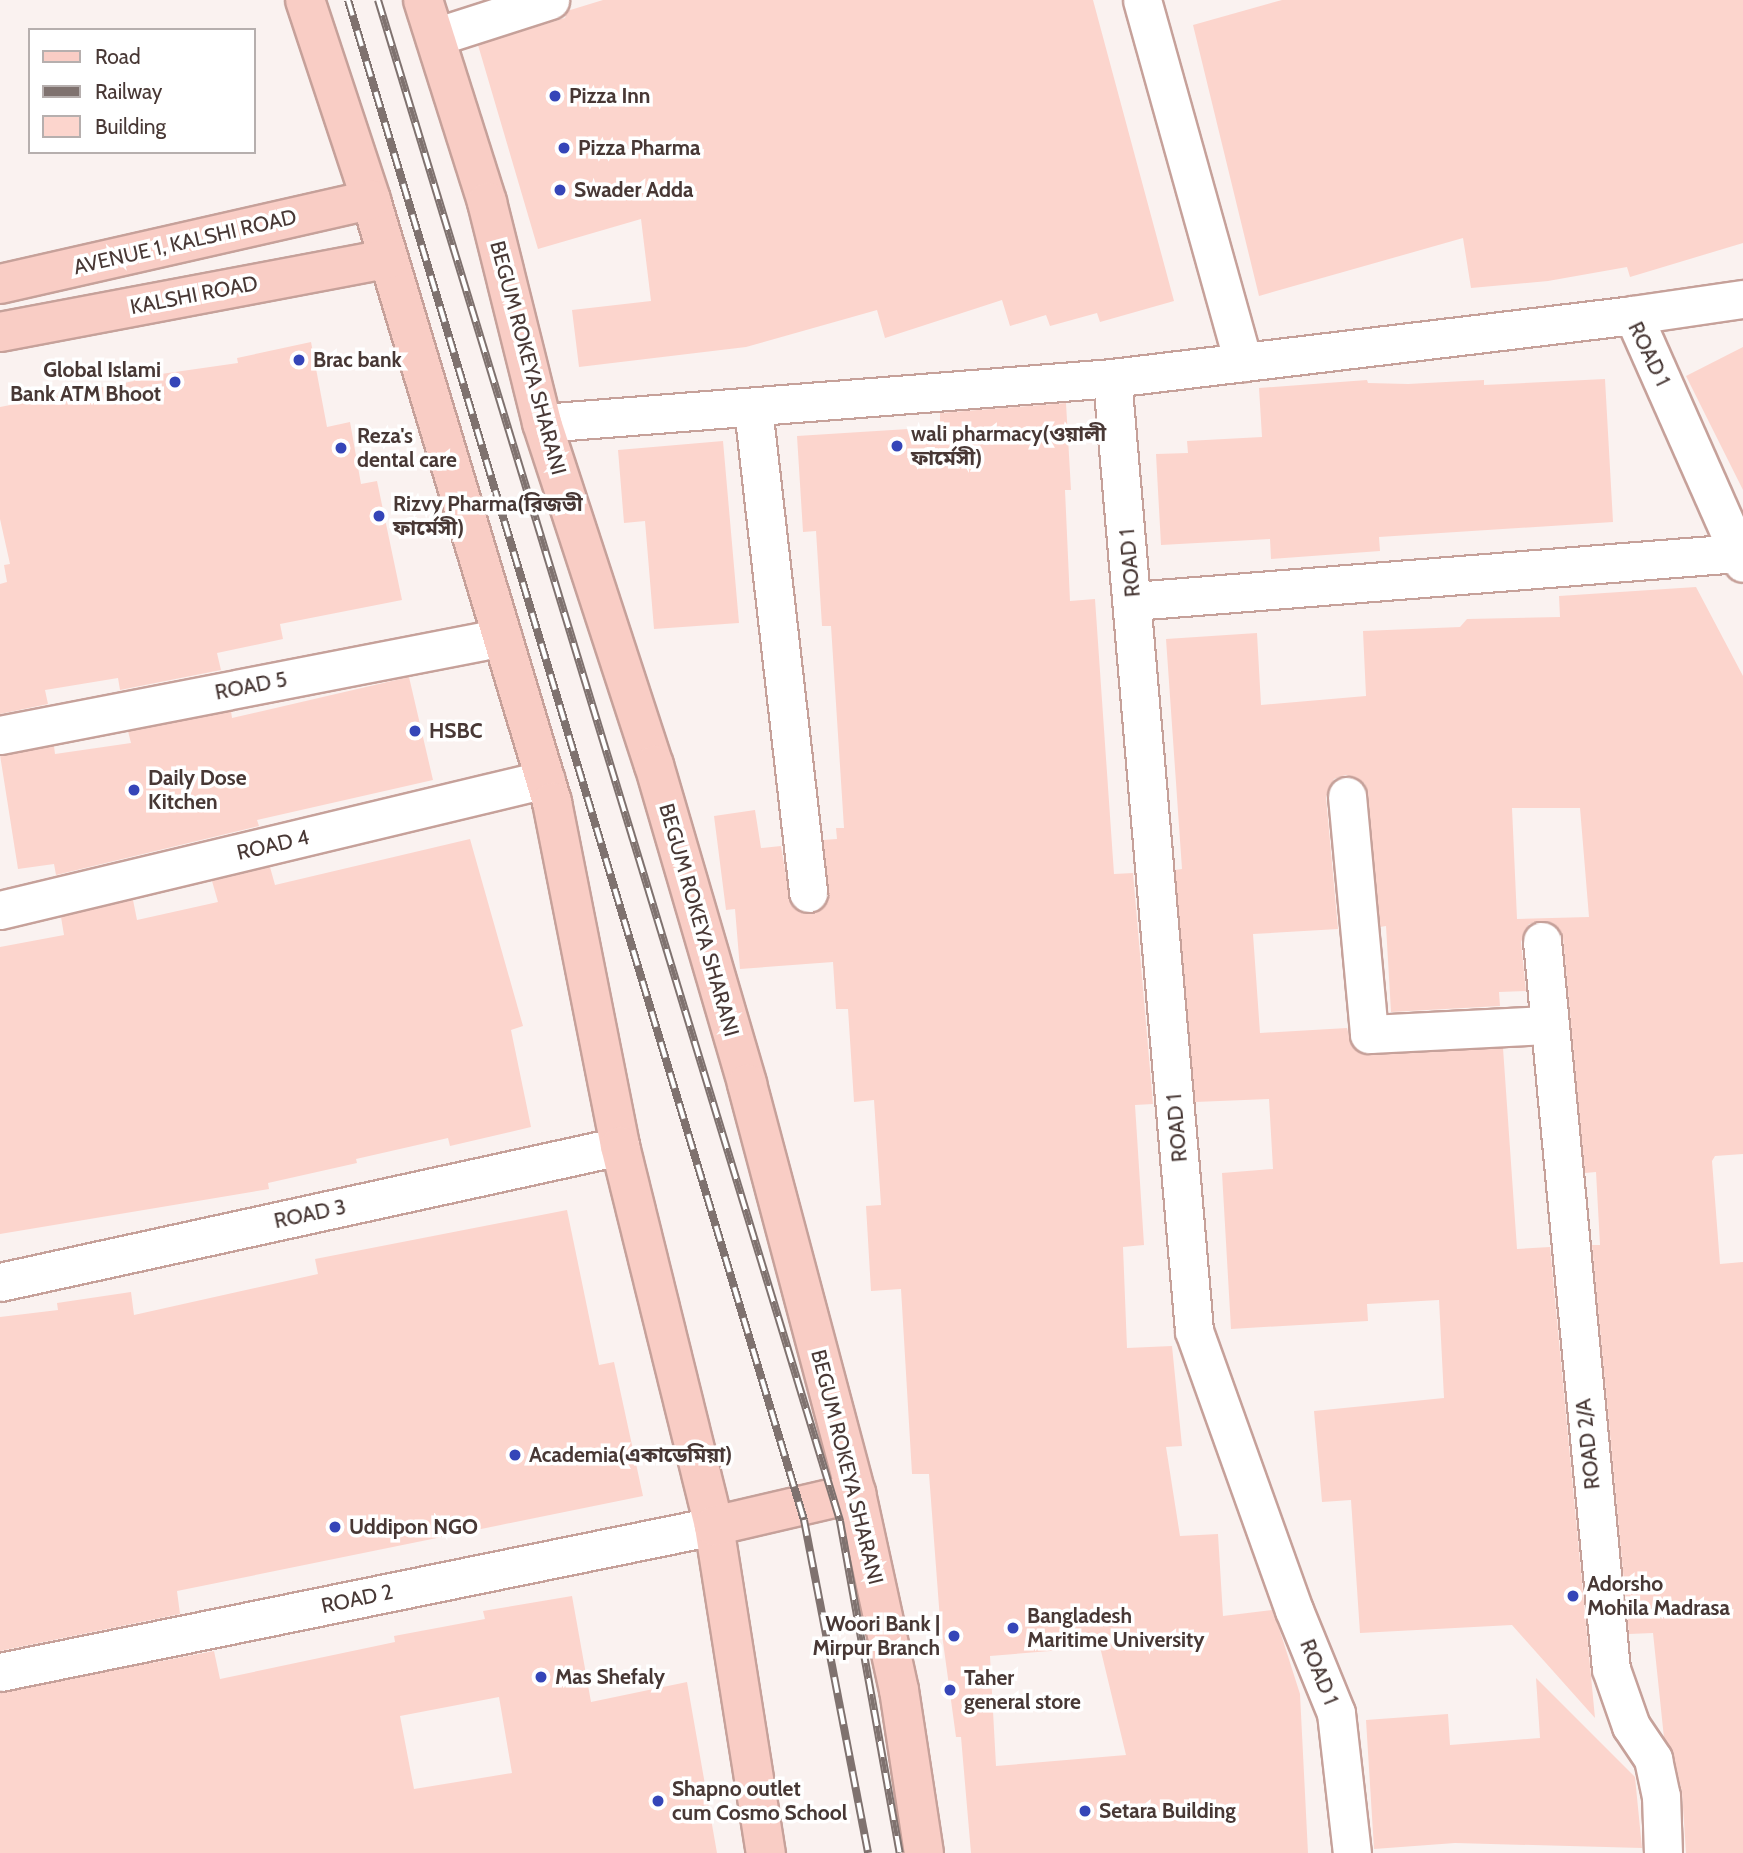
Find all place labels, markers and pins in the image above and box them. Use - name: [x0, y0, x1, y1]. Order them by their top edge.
- place label: Pizza Inn: [569, 83, 650, 109]
- marker: Pizza Inn: [547, 88, 563, 104]
- place label: Pizza Pharma: [578, 135, 700, 161]
- marker: Pizza Pharma: [556, 140, 572, 156]
- place label: Swader Adda: [574, 177, 693, 203]
- marker: Swader Adda: [552, 182, 568, 198]
- place label: Brac bank: [313, 347, 402, 373]
- marker: Brac bank: [291, 352, 307, 368]
- place label: Global Islami Bank ATM Bhoot: [10, 357, 161, 407]
- marker: Global Islami Bank ATM Bhoot: [167, 374, 183, 390]
- place label: wali pharmacy(ওয়ালী ফার্মেসী): [911, 421, 1106, 471]
- place label: Reza's dental care: [357, 423, 457, 473]
- marker: Reza's dental care: [331, 438, 351, 458]
- marker: wali pharmacy(ওয়ালী ফার্মেসী): [889, 438, 905, 454]
- place label: Rizvy Pharma(রিজভী ফার্মেসী): [393, 491, 583, 541]
- marker: Rizvy Pharma(রিজভী ফার্মেসী): [371, 508, 387, 524]
- place label: HSBC: [429, 718, 482, 744]
- marker: HSBC: [407, 723, 423, 739]
- place label: Daily Dose Kitchen: [148, 765, 247, 815]
- marker: Daily Dose Kitchen: [126, 782, 142, 798]
- place label: Academia(একাডেমিয়া): [529, 1442, 732, 1468]
- marker: Academia(একাডেমিয়া): [507, 1447, 523, 1463]
- place label: Uddipon NGO: [349, 1514, 478, 1540]
- marker: Uddipon NGO: [327, 1519, 343, 1535]
- place label: Adorsho Mohila Madrasa: [1587, 1571, 1730, 1621]
- marker: Adorsho Mohila Madrasa: [1565, 1588, 1581, 1604]
- place label: Bangladesh Maritime University: [1027, 1603, 1205, 1653]
- place label: Woori Bank | Mirpur Branch: [812, 1611, 940, 1661]
- marker: Bangladesh Maritime University: [1005, 1620, 1021, 1636]
- marker: Woori Bank | Mirpur Branch: [946, 1628, 962, 1644]
- place label: Mas Shefaly: [555, 1664, 665, 1690]
- place label: Taher general store: [964, 1665, 1081, 1715]
- marker: Mas Shefaly: [533, 1669, 549, 1685]
- marker: Taher general store: [942, 1682, 958, 1698]
- place label: Shapno outlet cum Cosmo School: [672, 1776, 847, 1826]
- marker: Shapno outlet cum Cosmo School: [650, 1793, 666, 1809]
- place label: Setara Building: [1099, 1798, 1236, 1824]
- marker: Setara Building: [1077, 1803, 1093, 1819]

